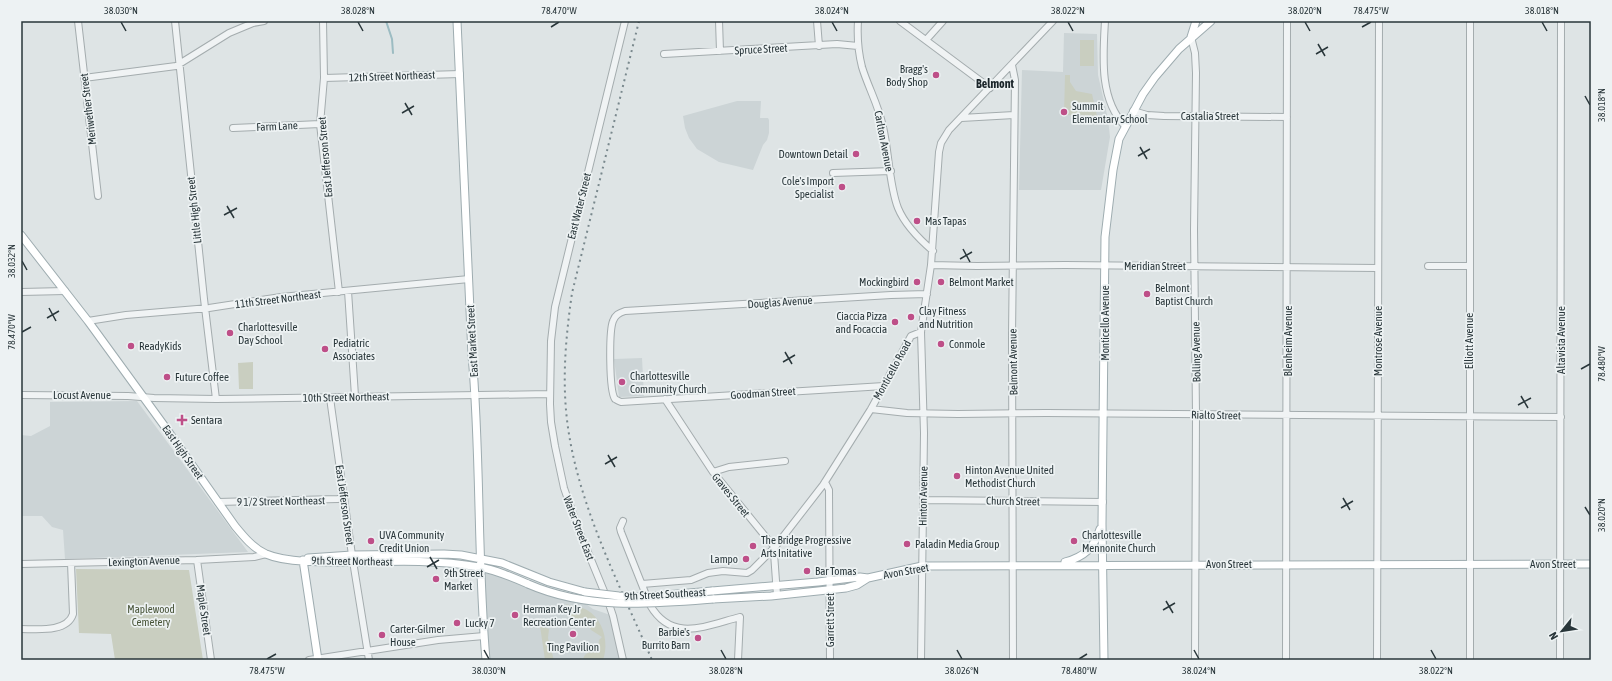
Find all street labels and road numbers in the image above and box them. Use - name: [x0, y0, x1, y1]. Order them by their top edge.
- street label: Spruce Street: [734, 42, 788, 56]
- street label: 12th Street Northeast: [349, 68, 435, 84]
- street label: Meriwether Street: [78, 73, 98, 145]
- street label: Carlton Avenue: [872, 110, 896, 172]
- street label: Castalia Street: [1181, 110, 1239, 122]
- street label: East Jefferson Street: [315, 116, 335, 198]
- street label: Farm Lane: [256, 119, 298, 133]
- street label: East Water Street: [565, 172, 593, 240]
- street label: Little High Street: [185, 176, 203, 244]
- street label: Meridian Street: [1124, 260, 1186, 272]
- street label: Monticello Avenue: [1099, 285, 1111, 361]
- street label: 11th Street Northeast: [234, 288, 322, 310]
- street label: Douglas Avenue: [747, 294, 813, 310]
- street label: East Market Street: [464, 304, 480, 378]
- street label: Blenheim Avenue: [1282, 305, 1294, 377]
- street label: Montrose Avenue: [1372, 306, 1384, 376]
- street label: Altavista Avenue: [1555, 306, 1567, 374]
- street label: Elliott Avenue: [1463, 313, 1475, 369]
- street label: Bolling Avenue: [1189, 322, 1203, 382]
- street label: Belmont Avenue: [1006, 329, 1020, 395]
- street label: Monticello Road: [871, 338, 913, 402]
- street label: Goodman Street: [730, 385, 796, 401]
- street label: Locust Avenue: [53, 389, 111, 401]
- street label: 10th Street Northeast: [303, 390, 389, 404]
- street label: Rialto Street: [1191, 409, 1241, 421]
- street label: East High Street: [160, 423, 206, 481]
- street label: East Jefferson Street: [333, 464, 357, 546]
- street label: Hinton Avenue: [916, 466, 930, 526]
- street label: Graves Street: [710, 471, 752, 519]
- street label: 9 1/2 Street Northeast: [237, 494, 325, 508]
- street label: Water Street East: [561, 494, 597, 562]
- street label: Church Street: [986, 495, 1040, 507]
- street label: Lexington Avenue: [108, 554, 180, 568]
- street label: 9th Street Northeast: [311, 554, 393, 568]
- street label: Avon Street: [1206, 558, 1252, 570]
- street label: Avon Street: [1530, 558, 1576, 570]
- street label: Avon Street: [882, 561, 930, 581]
- street label: Maple Street: [194, 584, 214, 636]
- street label: 9th Street Southeast: [624, 586, 706, 602]
- street label: Garrett Street: [824, 593, 836, 647]

